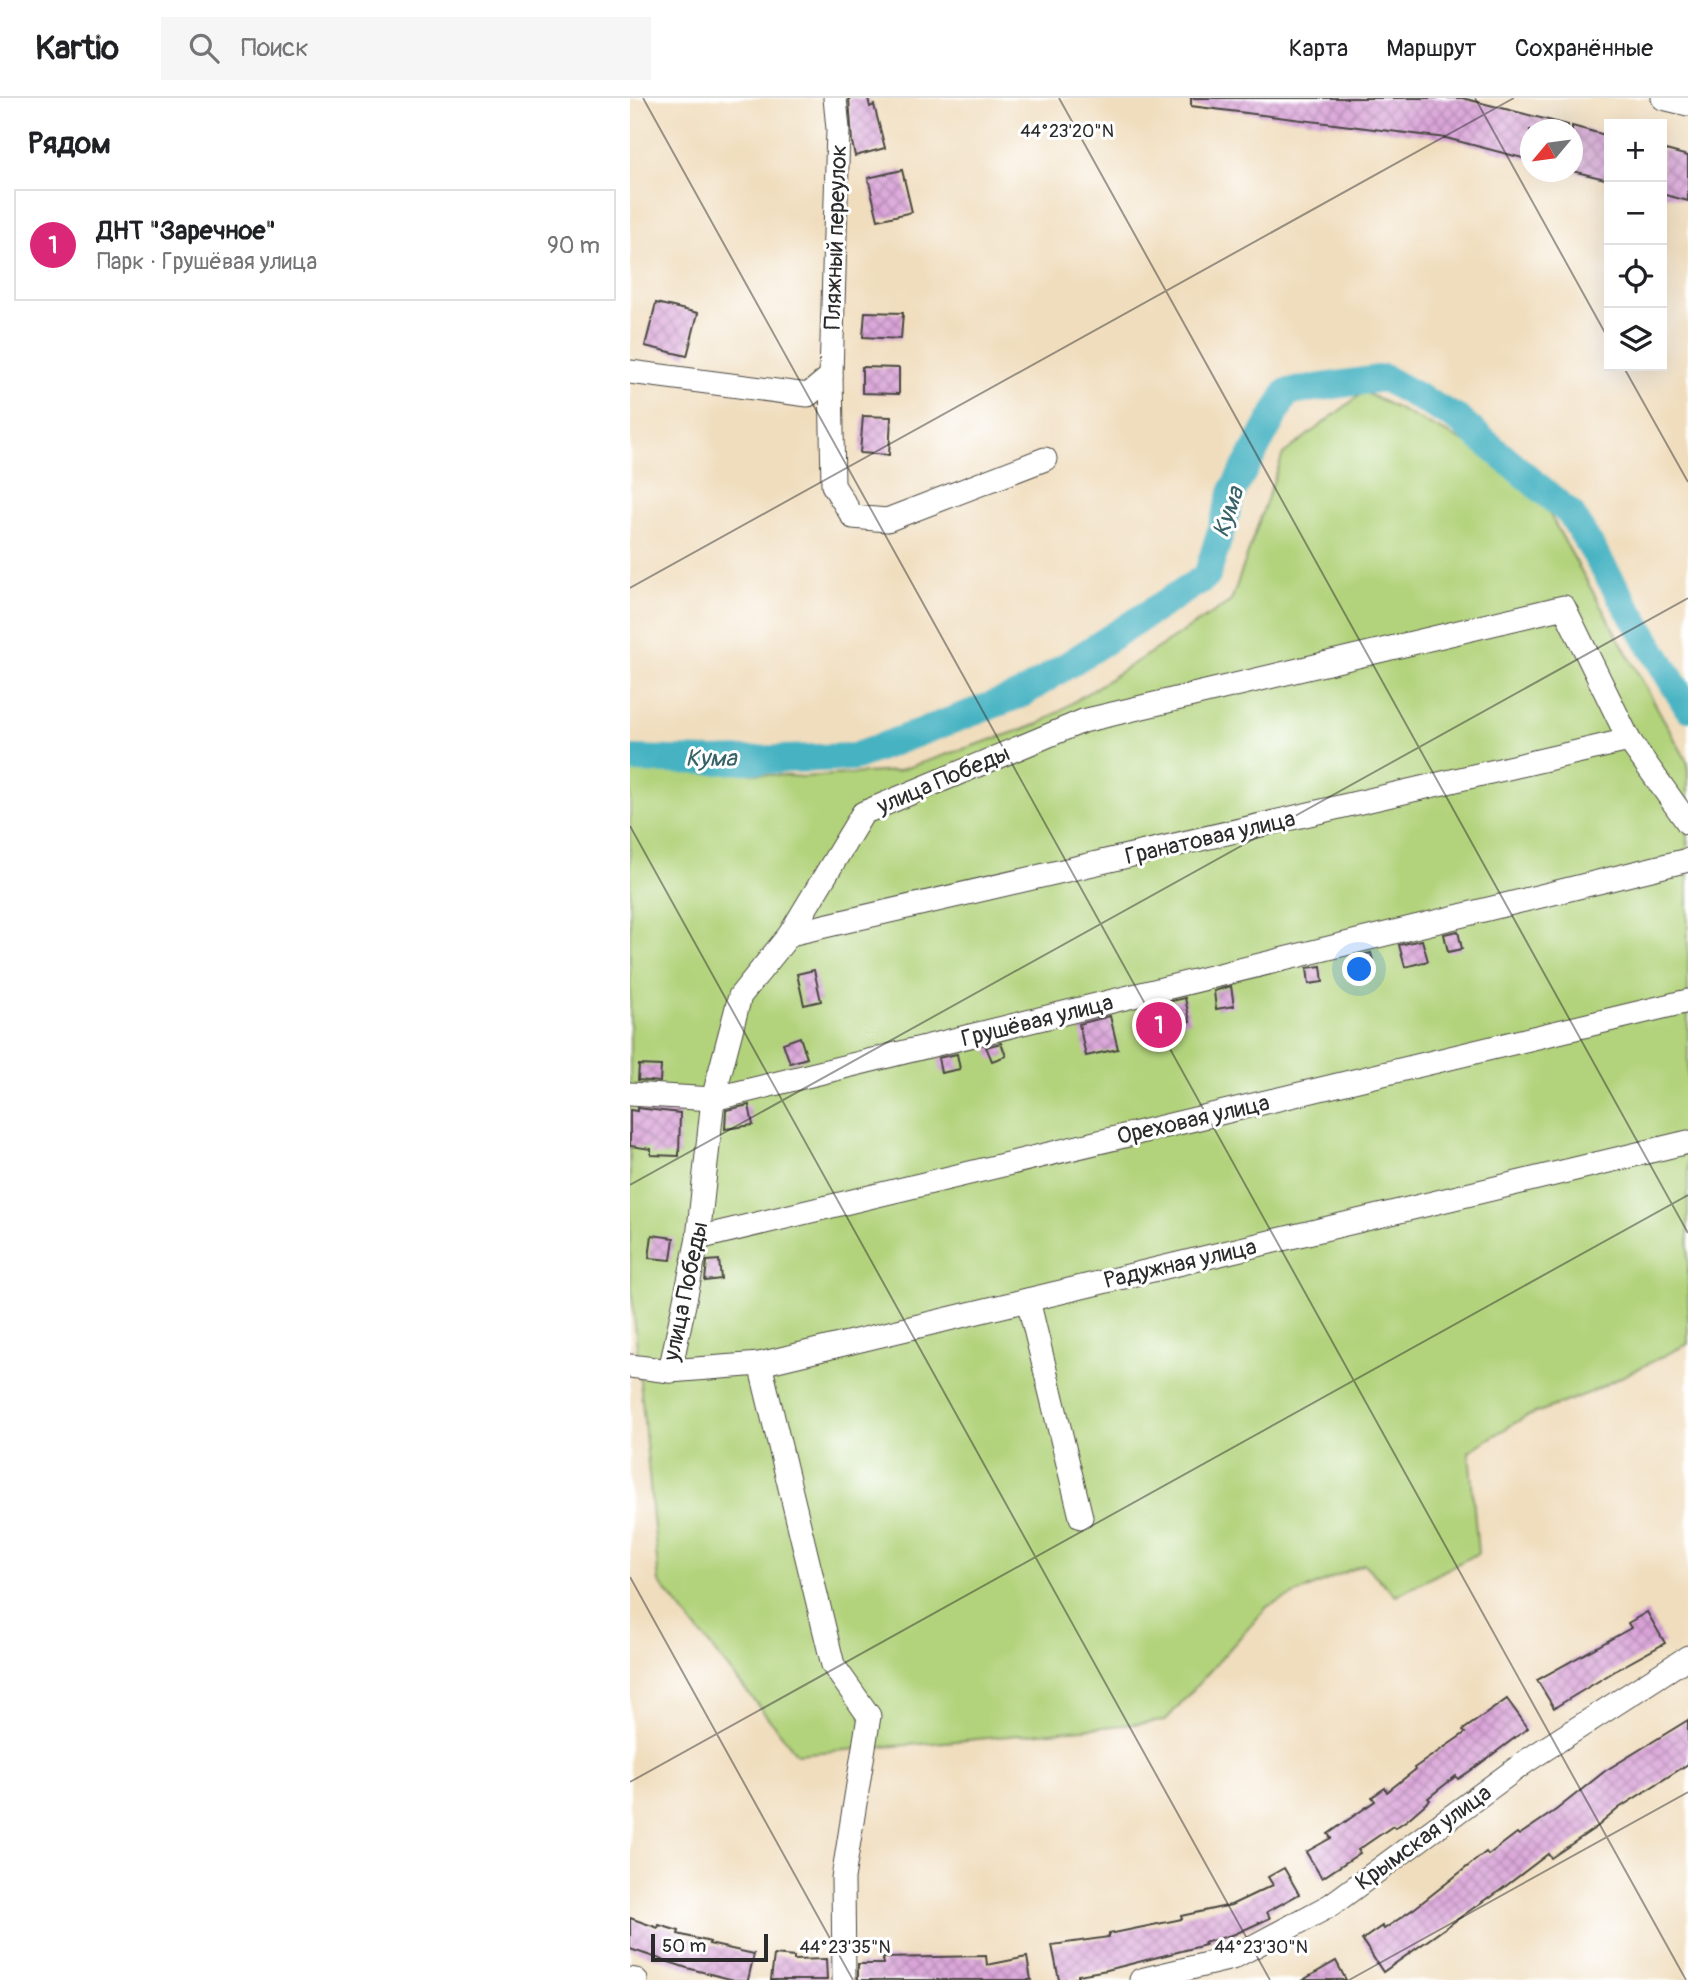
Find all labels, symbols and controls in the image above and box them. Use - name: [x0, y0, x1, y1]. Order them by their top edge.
- search box: [161, 17, 651, 80]
- text: Kartio: [35, 28, 119, 69]
- icon: search: [185, 29, 223, 67]
- text: Поиск: [241, 32, 309, 64]
- text: Карта: [1289, 34, 1348, 63]
- text: Маршрут: [1386, 34, 1477, 63]
- text: Сохранённые: [1515, 34, 1653, 63]
- north arrow: [1520, 119, 1583, 182]
- map controls: [1604, 119, 1667, 371]
- button: +: [1604, 119, 1667, 182]
- text: 44°23'20"N: [1020, 120, 1114, 143]
- text: Рядом: [28, 125, 111, 162]
- street label: Пляжный переулок: [818, 144, 853, 330]
- button: −: [1604, 182, 1667, 245]
- text: ДНТ "Заречное": [97, 215, 276, 247]
- text: 1: [49, 231, 58, 260]
- text: 90 m: [547, 231, 600, 260]
- button: locate: [1604, 245, 1667, 308]
- text: Парк · Грушёвая улица: [97, 247, 317, 276]
- button: layers: [1604, 308, 1667, 371]
- water label: Кума: [1206, 482, 1251, 541]
- street label: улица Победы: [871, 738, 1014, 821]
- water label: Кума: [685, 744, 738, 773]
- street label: Гранатовая улица: [1122, 804, 1298, 871]
- your location: [1342, 952, 1376, 986]
- street label: Грушёвая улица: [958, 988, 1116, 1053]
- pin: 1: [1136, 999, 1182, 1051]
- street label: Ореховая улица: [1114, 1088, 1272, 1151]
- street label: улица Победы: [656, 1219, 714, 1364]
- street label: Радужная улица: [1101, 1232, 1259, 1295]
- street label: Крымская улица: [1349, 1778, 1497, 1897]
- scale bar: [651, 1931, 768, 1963]
- text: 50 m: [662, 1934, 706, 1958]
- text: 44°23'35"N: [799, 1936, 891, 1959]
- text: 44°23'30"N: [1214, 1936, 1308, 1959]

